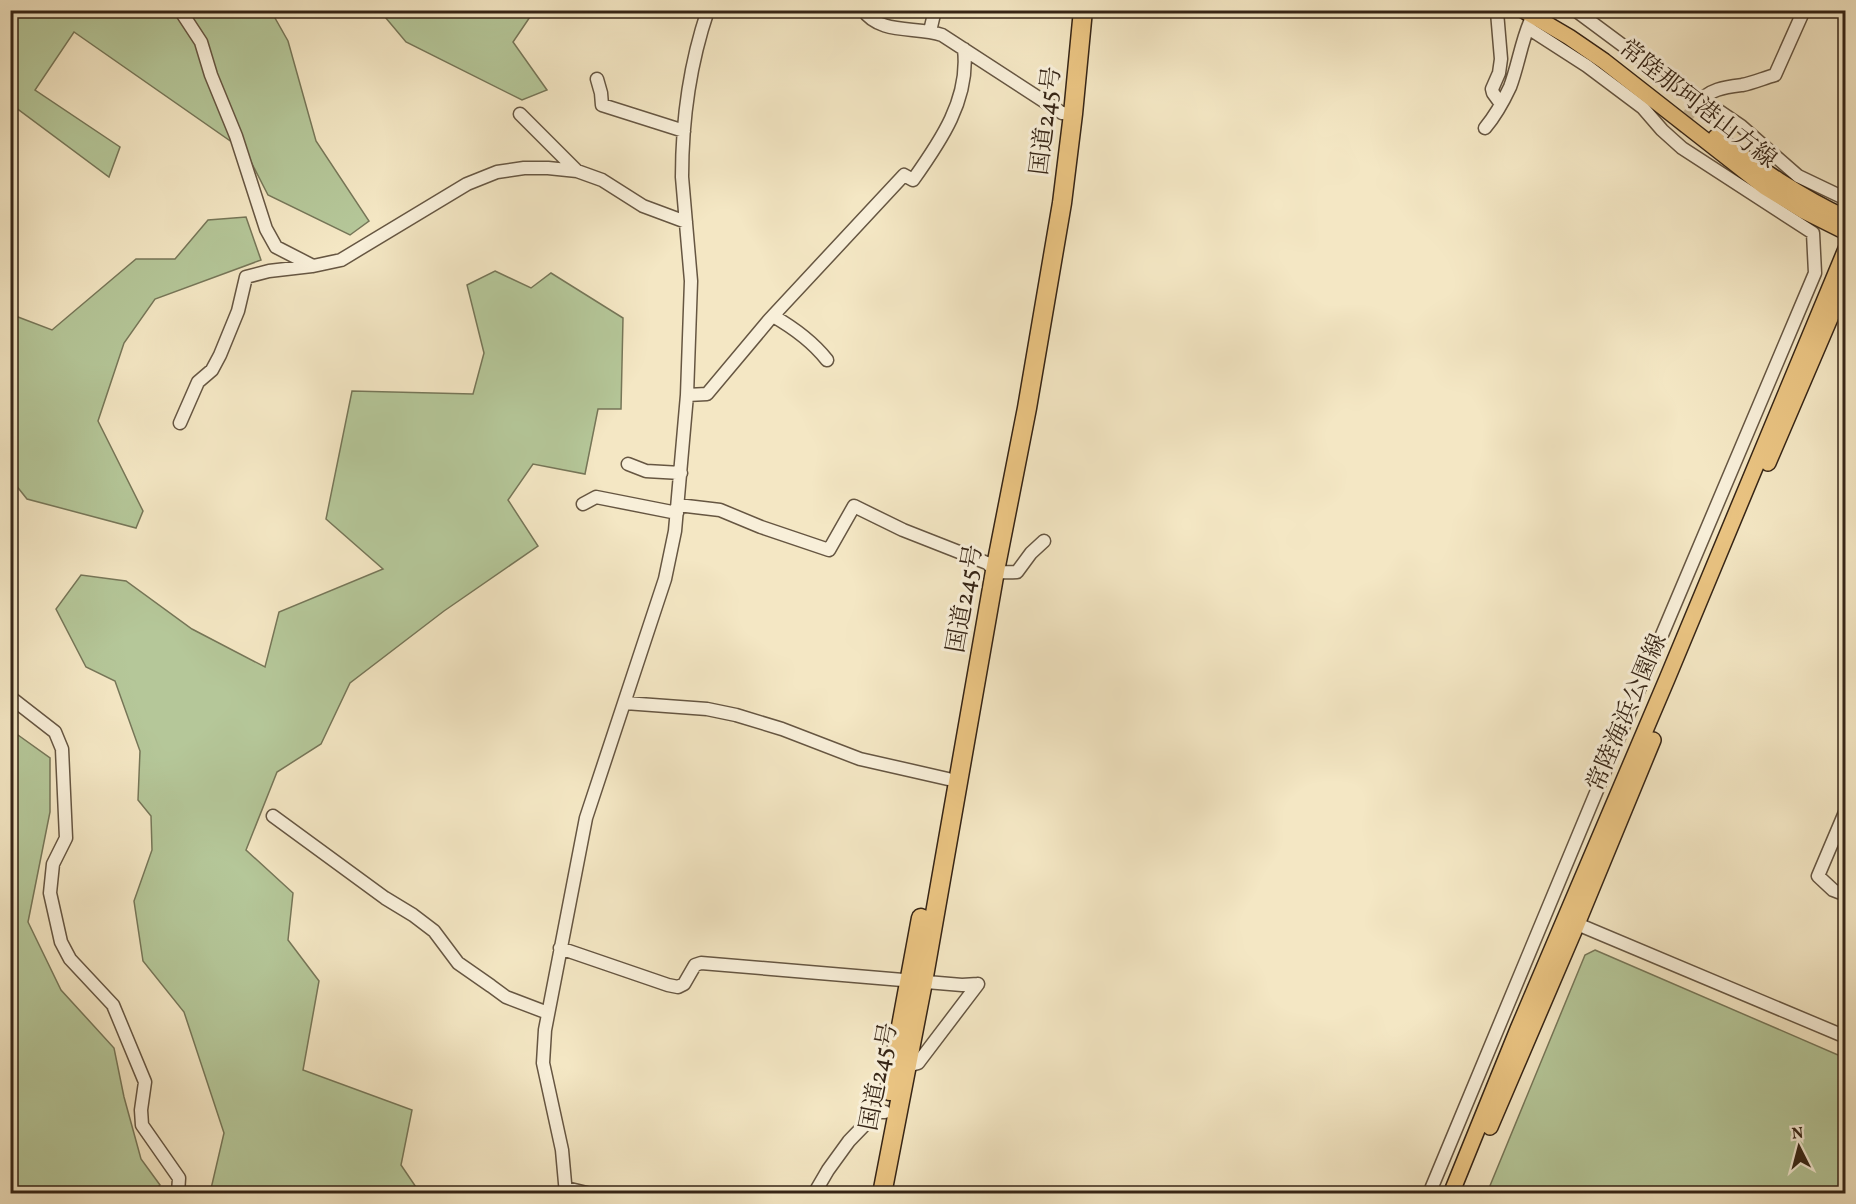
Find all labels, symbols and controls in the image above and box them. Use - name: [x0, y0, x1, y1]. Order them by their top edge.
- street label: 常陸那珂港山方線: [1611, 33, 1783, 177]
- street label: 国道245号: [1023, 65, 1071, 177]
- street label: 国道245号: [940, 542, 992, 656]
- street label: 常陸海浜公園線: [1580, 629, 1676, 797]
- street label: 国道245号: [853, 1020, 907, 1134]
- north arrow: [1769, 1117, 1829, 1177]
- text: N: [1791, 1122, 1805, 1146]

